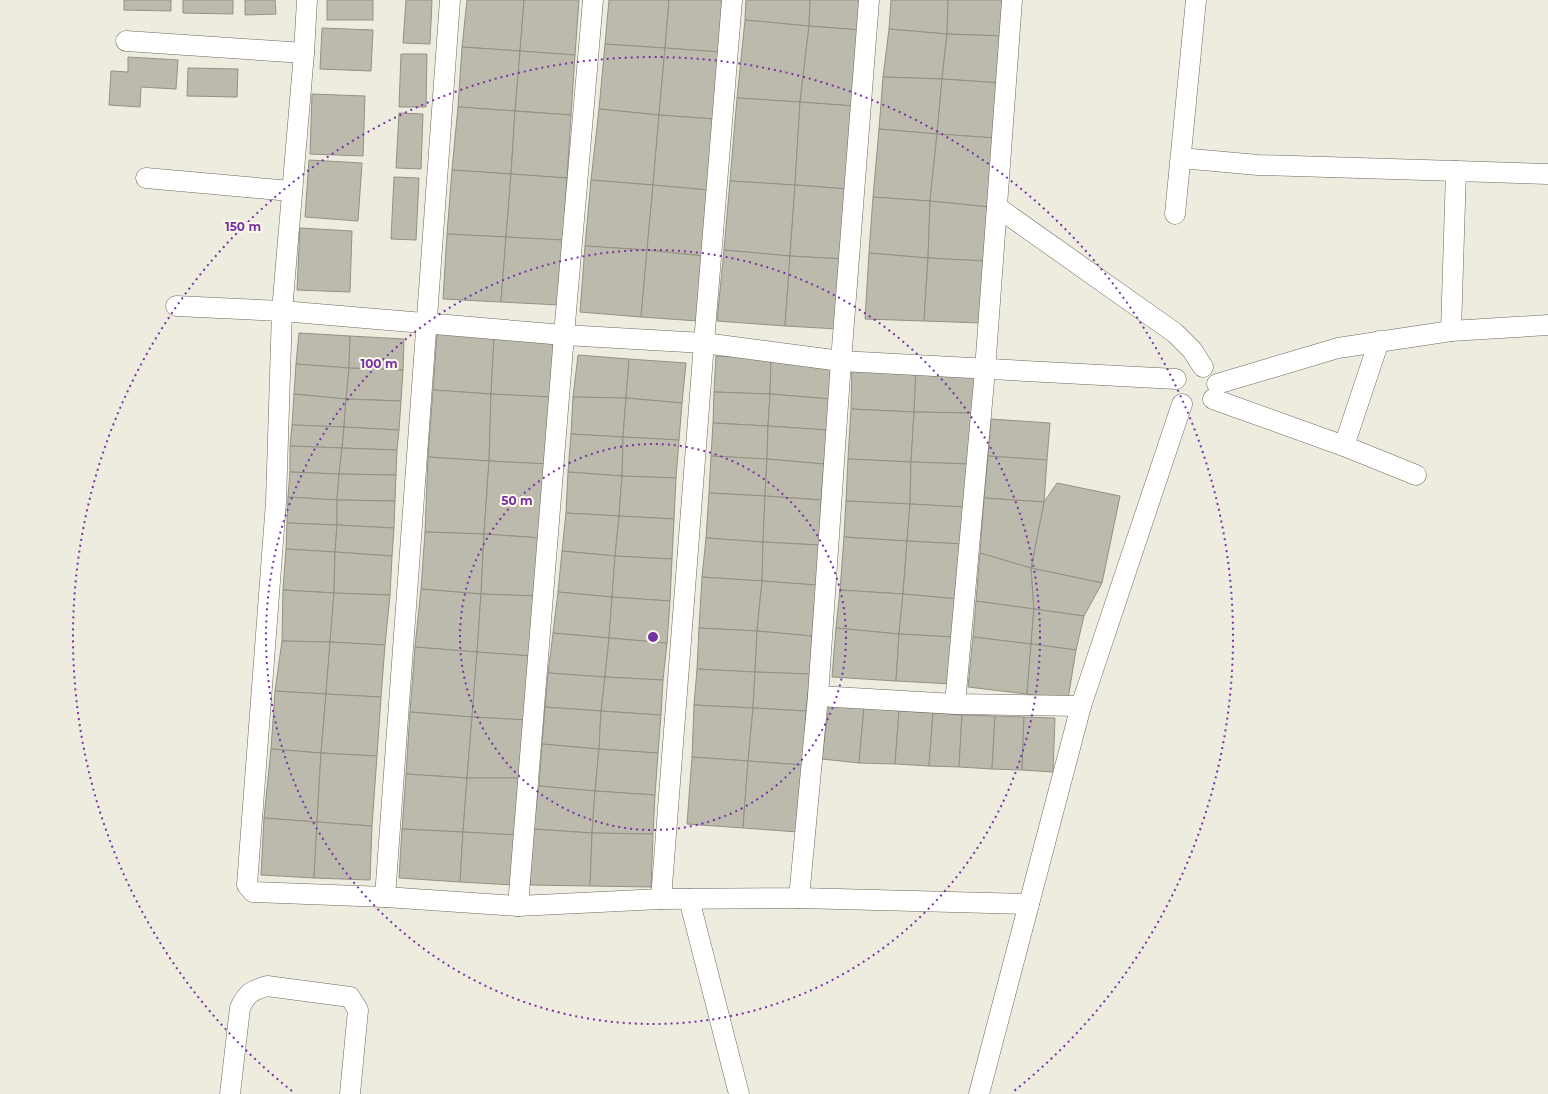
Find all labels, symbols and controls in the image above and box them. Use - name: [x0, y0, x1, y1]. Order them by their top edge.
- text: 150 m: [225, 219, 261, 234]
- text: 100 m: [361, 356, 397, 371]
- text: 50 m: [501, 493, 533, 508]
- centre of rings: [646, 630, 660, 644]

